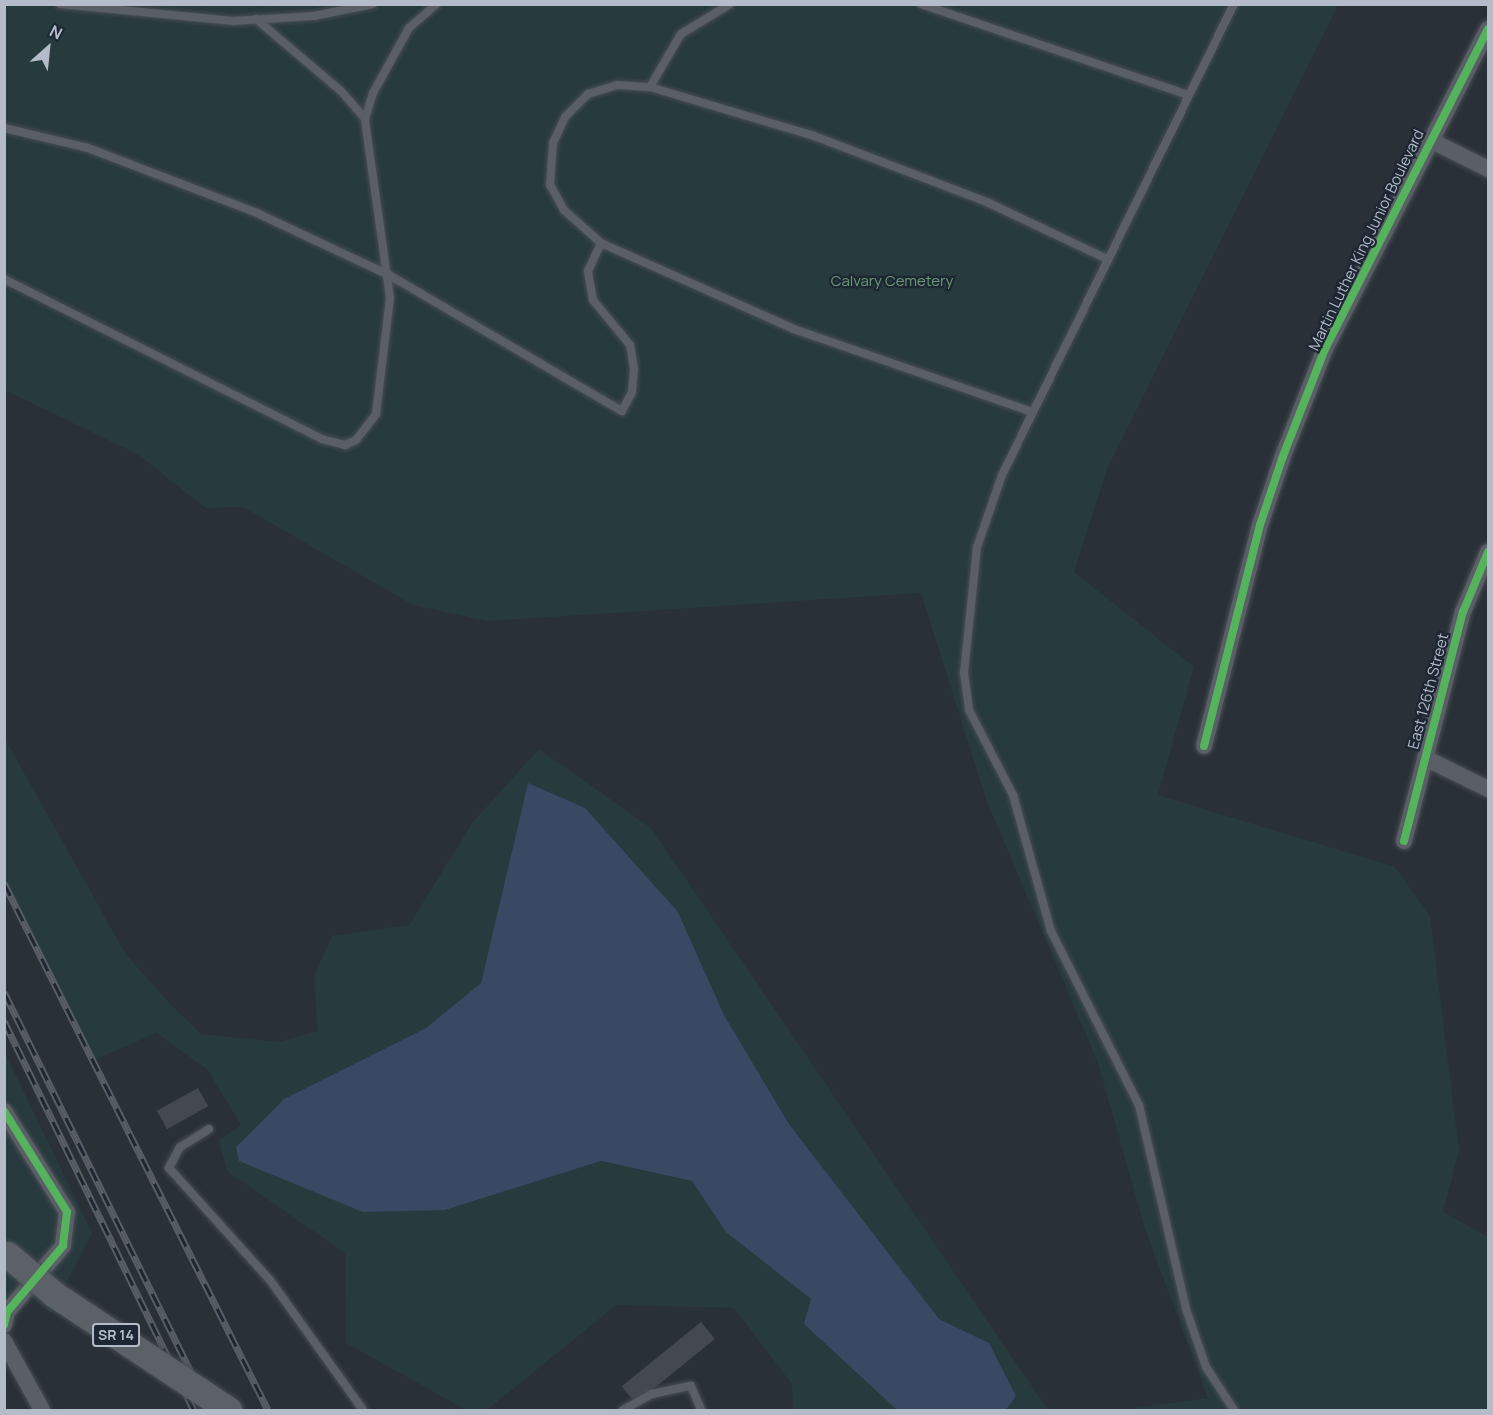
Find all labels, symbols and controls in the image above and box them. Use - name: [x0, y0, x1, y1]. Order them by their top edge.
- north arrow: [18, 18, 78, 78]
- text: N: [46, 20, 66, 44]
- street label: Martin Luther King Junior Boulevard: [1304, 127, 1428, 353]
- park label: Calvary Cemetery: [831, 272, 953, 290]
- street label: East 126th Street: [1404, 631, 1452, 751]
- road number: SR 14: [92, 1324, 140, 1346]

